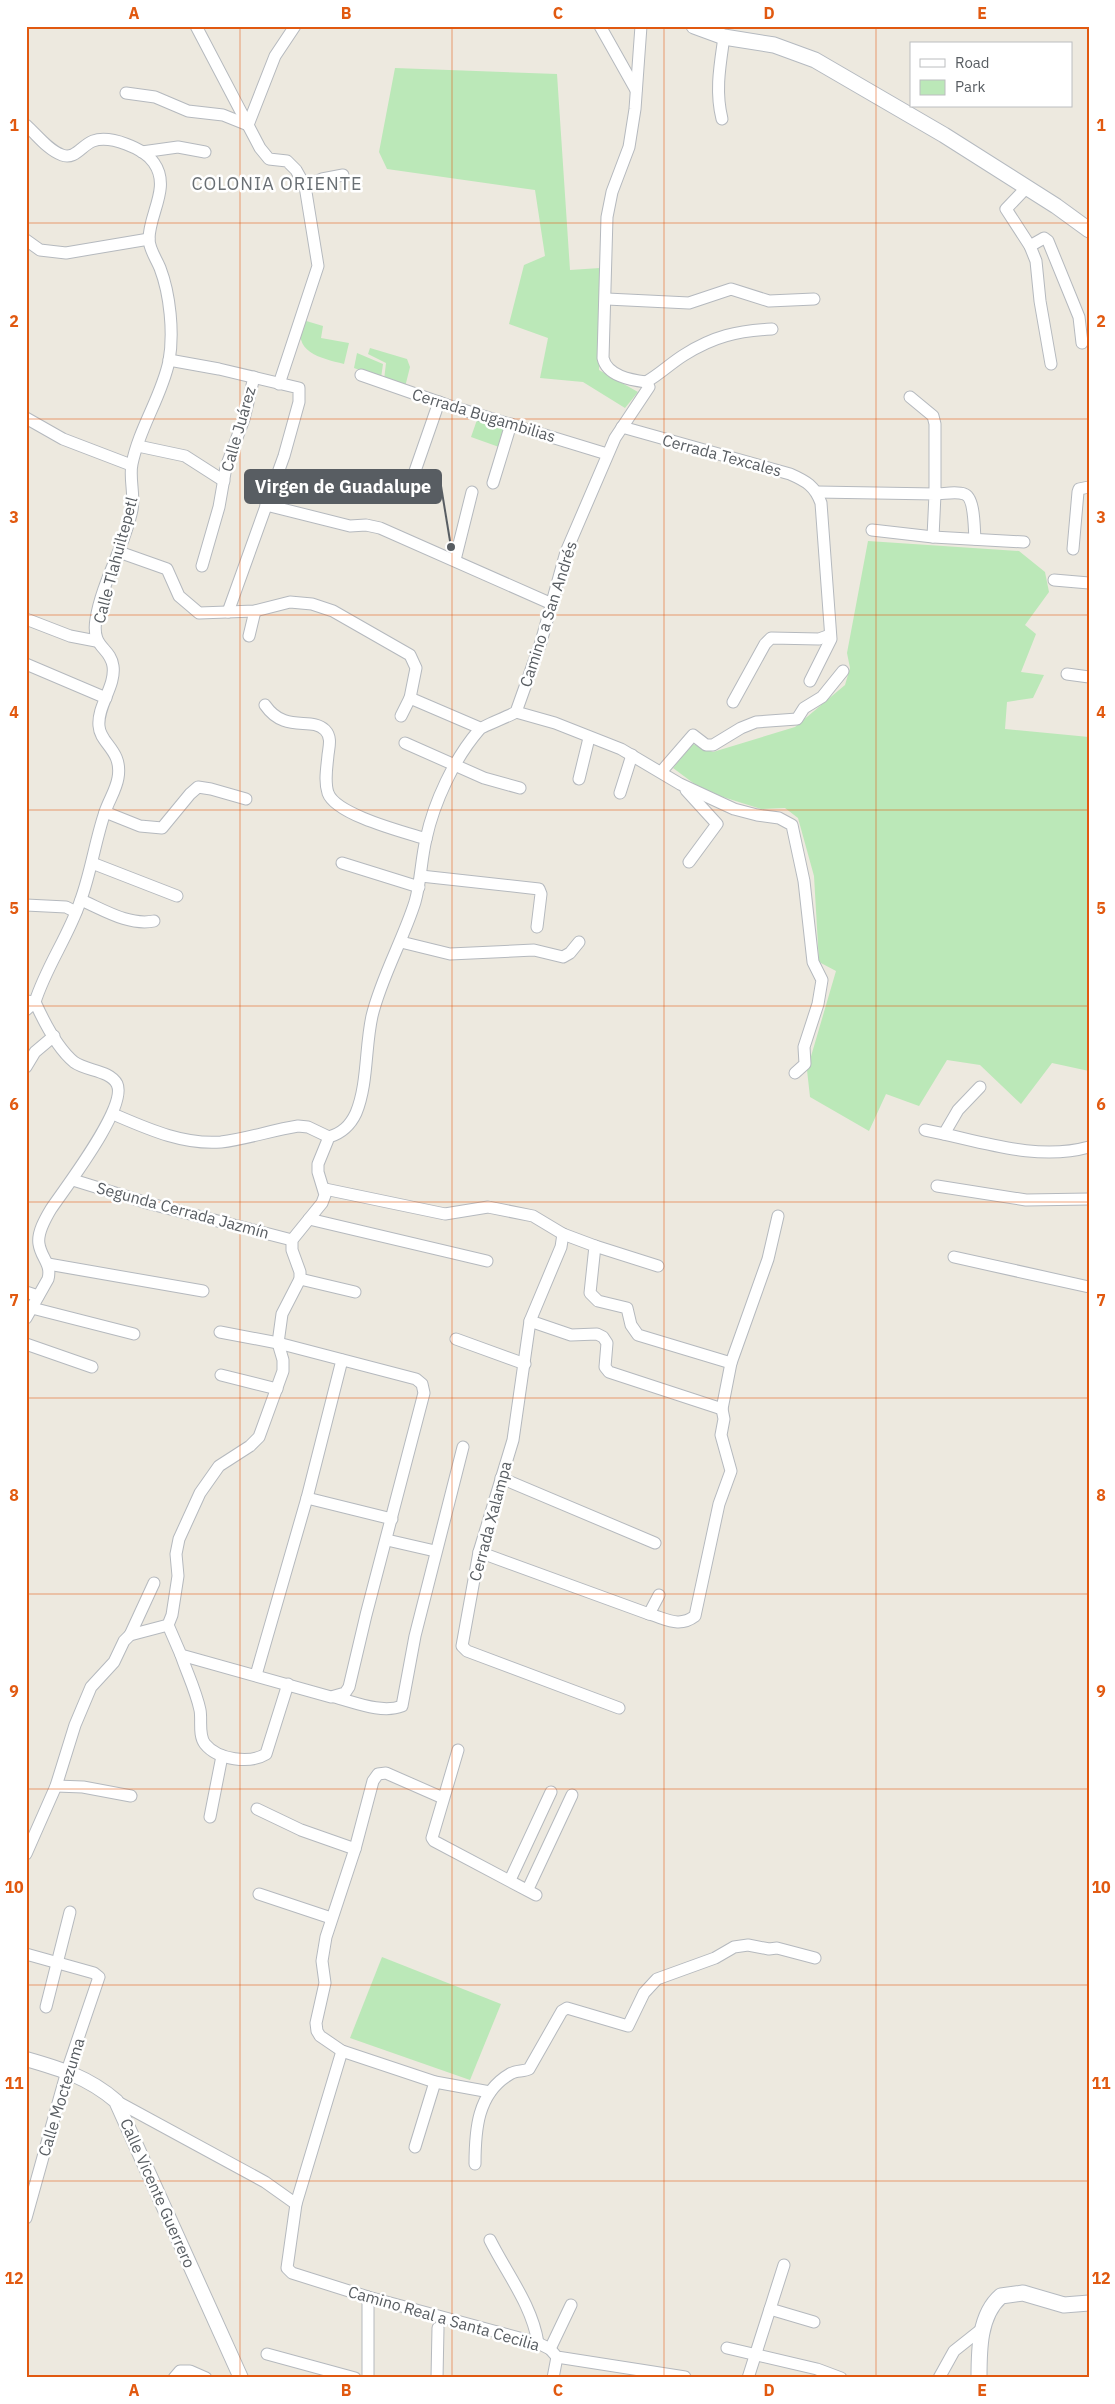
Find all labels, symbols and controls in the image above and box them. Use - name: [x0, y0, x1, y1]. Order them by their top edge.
- text: A: [129, 3, 140, 23]
- text: B: [341, 3, 352, 23]
- text: C: [553, 3, 563, 23]
- text: D: [763, 3, 775, 23]
- text: E: [977, 3, 987, 23]
- legend: [910, 42, 1072, 108]
- text: Road: [955, 53, 990, 72]
- text: Park: [955, 77, 985, 96]
- text: 1: [9, 115, 19, 135]
- text: 1: [1096, 115, 1106, 135]
- district label: COLONIA ORIENTE: [191, 172, 363, 195]
- text: 2: [9, 311, 19, 331]
- text: 2: [1096, 311, 1106, 331]
- street label: Calle Juárez: [216, 384, 260, 474]
- street label: Cerrada Bugambilias: [410, 384, 558, 446]
- street label: Cerrada Texcales: [660, 429, 784, 481]
- callout: Virgen de Guadalupe: [245, 470, 441, 503]
- text: Virgen de Guadalupe: [255, 475, 431, 498]
- street label: Calle Tlahuiltepetl: [88, 494, 142, 626]
- text: 3: [9, 507, 19, 527]
- text: 3: [1096, 507, 1106, 527]
- street label: Camino a San Andrés: [515, 538, 581, 690]
- text: 4: [9, 702, 19, 722]
- text: 4: [1096, 702, 1106, 722]
- text: 5: [9, 898, 19, 918]
- text: 5: [1096, 898, 1106, 918]
- text: 6: [9, 1094, 19, 1114]
- text: 6: [1096, 1094, 1106, 1114]
- street label: Segunda Cerrada Jazmín: [94, 1177, 272, 1243]
- text: 7: [9, 1290, 19, 1310]
- text: 7: [1096, 1290, 1106, 1310]
- street label: Cerrada Xalampa: [464, 1458, 516, 1583]
- text: 8: [9, 1485, 19, 1505]
- text: 8: [1096, 1485, 1106, 1505]
- text: 9: [9, 1681, 19, 1701]
- text: 9: [1096, 1681, 1106, 1701]
- text: 10: [4, 1877, 24, 1897]
- text: 10: [1091, 1877, 1111, 1897]
- street label: Calle Moctezuma: [33, 2035, 89, 2159]
- text: 11: [4, 2073, 24, 2093]
- text: 11: [1091, 2073, 1111, 2093]
- street label: Calle Vicente Guerrero: [116, 2115, 200, 2271]
- text: 12: [4, 2268, 24, 2288]
- text: 12: [1091, 2268, 1111, 2288]
- street label: Camino Real a Santa Cecilia: [346, 2281, 543, 2355]
- text: A: [129, 2380, 140, 2400]
- text: B: [341, 2380, 352, 2400]
- text: C: [553, 2380, 563, 2400]
- text: D: [763, 2380, 775, 2400]
- text: E: [977, 2380, 987, 2400]

